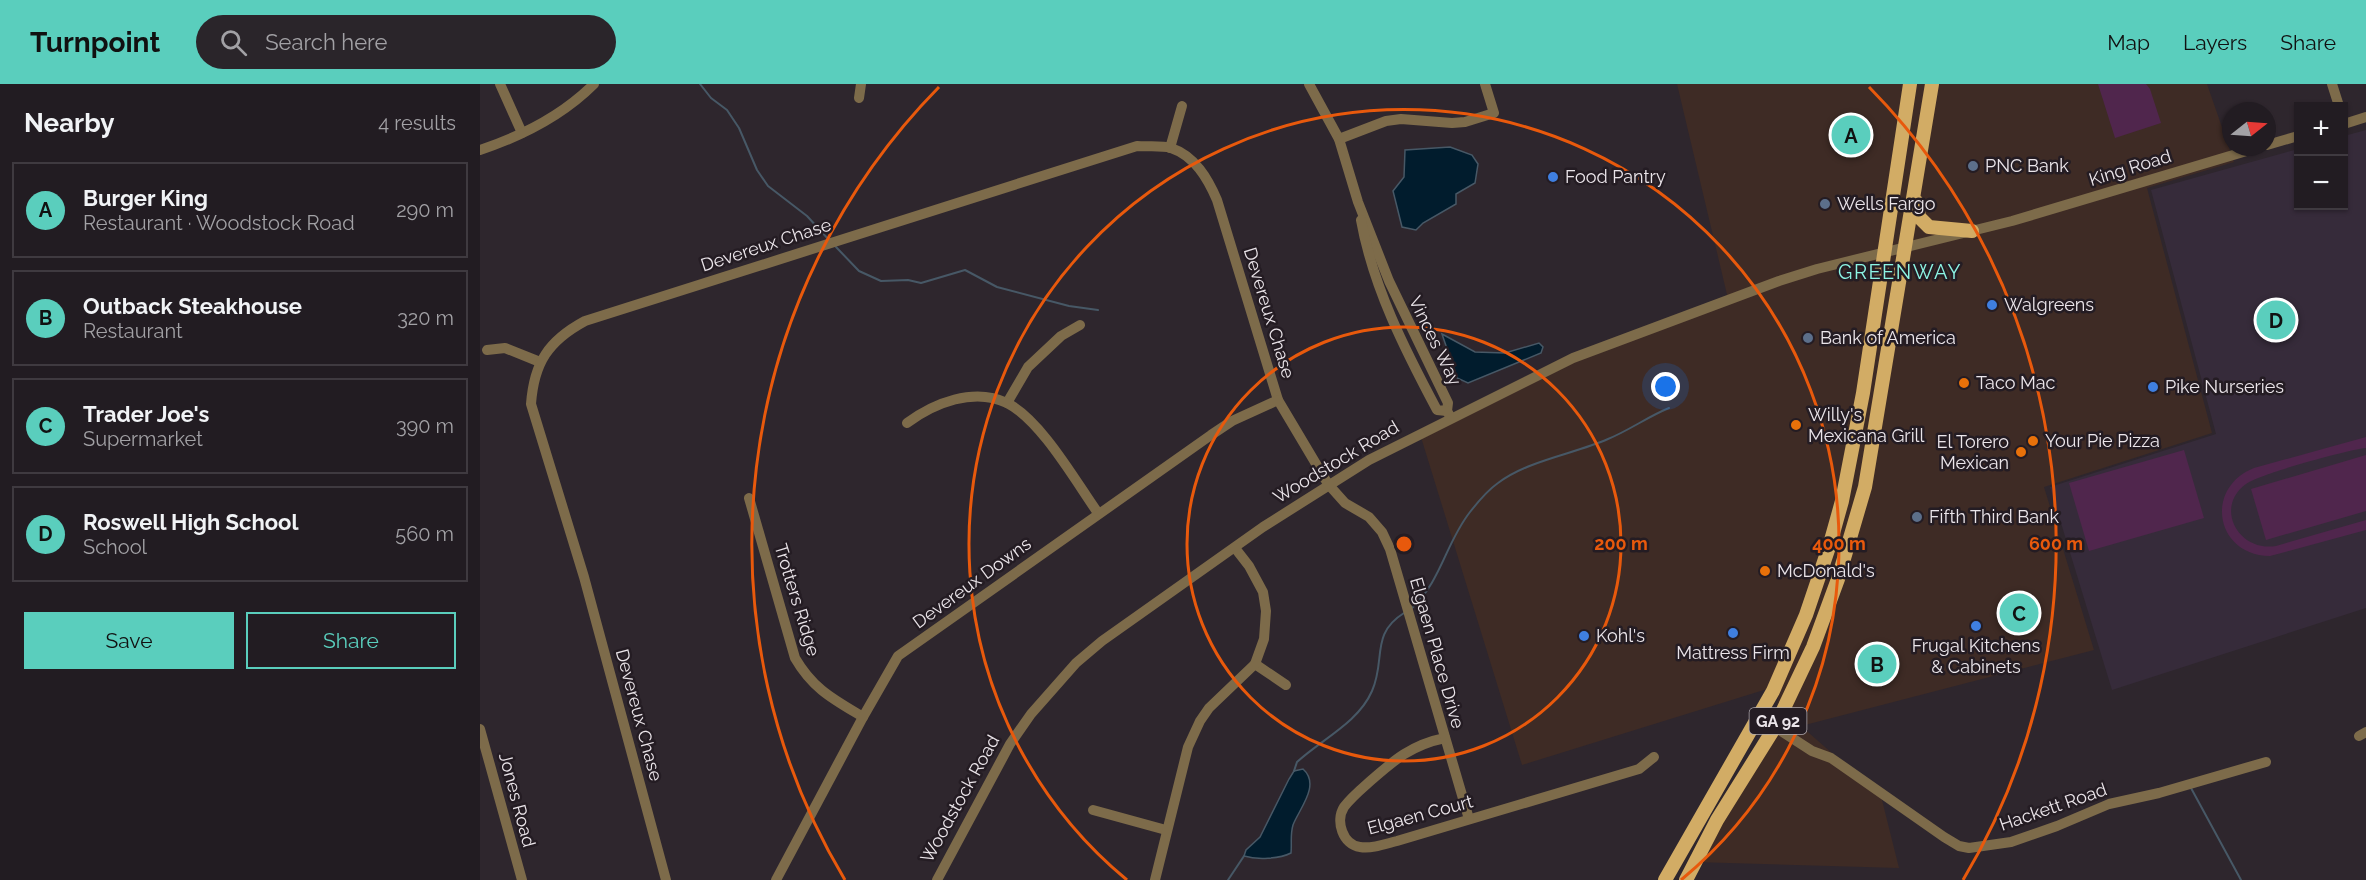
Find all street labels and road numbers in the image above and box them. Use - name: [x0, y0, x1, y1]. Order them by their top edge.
- street label: King Road: [2086, 145, 2174, 190]
- street label: Devereux Chase: [698, 213, 834, 276]
- street label: Devereux Chase: [1240, 245, 1300, 381]
- street label: Vinces Way: [1405, 293, 1466, 389]
- street label: Woodstock Road: [1269, 416, 1402, 507]
- street label: Devereux Downs: [908, 532, 1035, 633]
- street label: Trotters Ridge: [770, 541, 825, 659]
- street label: Elgaen Place Drive: [1406, 575, 1469, 731]
- street label: Devereux Chase: [612, 647, 667, 784]
- road number: GA 92: [1750, 708, 1806, 734]
- street label: Woodstock Road: [916, 731, 1003, 866]
- street label: Jones Road: [495, 750, 540, 849]
- street label: Hackett Road: [1996, 778, 2109, 835]
- street label: Elgaen Court: [1365, 790, 1475, 839]

